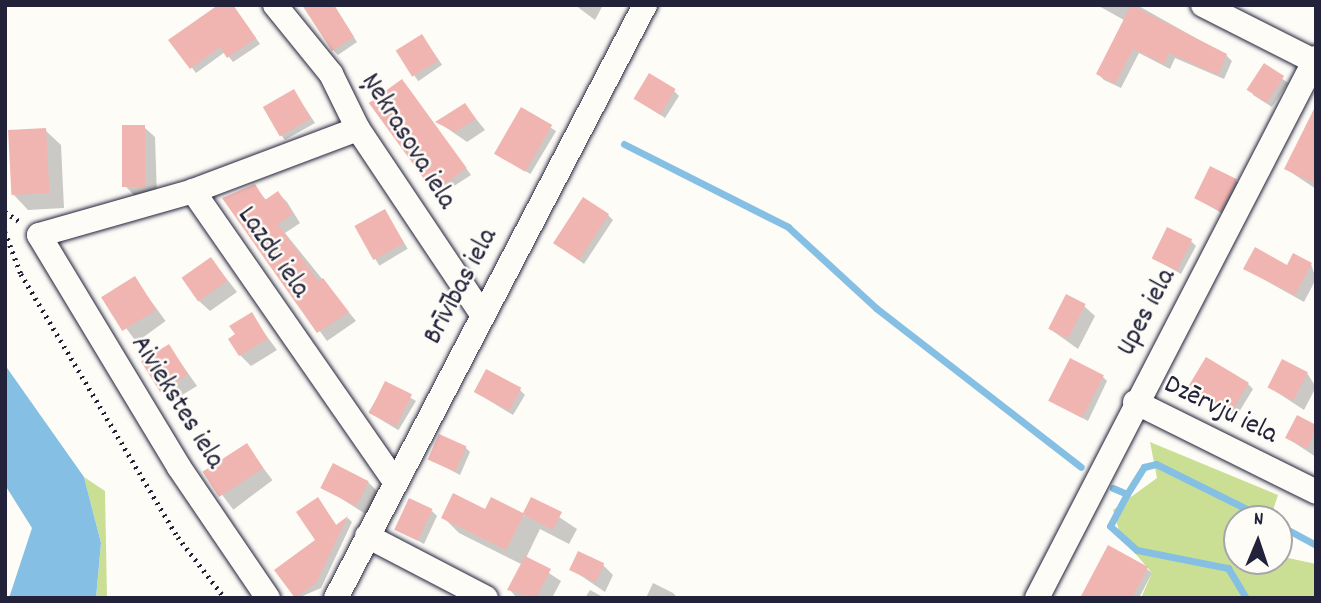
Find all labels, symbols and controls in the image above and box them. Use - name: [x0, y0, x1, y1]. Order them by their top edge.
- street label: Ņekrasova iela: [352, 68, 462, 216]
- street label: Lazdu iela: [228, 201, 316, 305]
- street label: Brīvības iela: [418, 223, 506, 351]
- street label: Upes iela: [1111, 264, 1185, 362]
- street label: Aiviekstes iela: [122, 330, 230, 476]
- street label: Dzērvju iela: [1158, 369, 1282, 453]
- north arrow: [1223, 505, 1293, 575]
- text: N: [1254, 507, 1264, 534]

